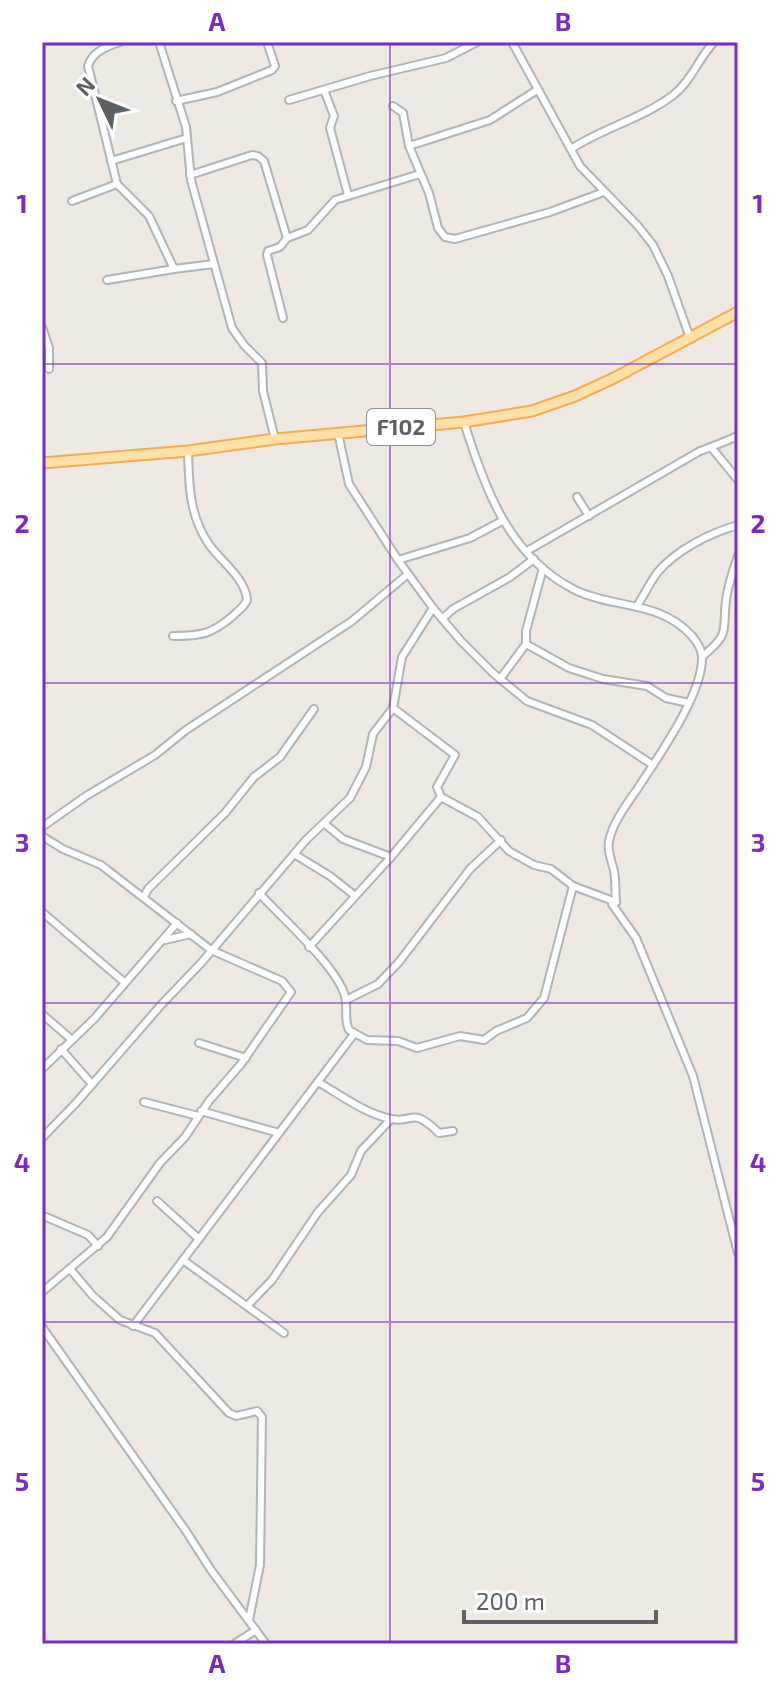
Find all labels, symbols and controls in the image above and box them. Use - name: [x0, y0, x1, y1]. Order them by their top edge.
- text: A: [209, 5, 226, 36]
- text: B: [555, 5, 571, 36]
- north arrow: [60, 60, 140, 140]
- text: N: [70, 71, 100, 100]
- text: 1: [16, 187, 28, 218]
- text: 1: [752, 187, 764, 218]
- road number: F102: [367, 409, 435, 445]
- text: 2: [14, 507, 30, 538]
- text: 2: [750, 507, 766, 538]
- text: 3: [15, 826, 29, 857]
- text: 3: [751, 826, 765, 857]
- text: 4: [14, 1146, 30, 1177]
- text: 4: [750, 1146, 766, 1177]
- text: 5: [15, 1465, 29, 1496]
- text: 5: [751, 1465, 765, 1496]
- scale bar: [464, 1574, 656, 1624]
- text: 200 m: [476, 1586, 545, 1615]
- text: A: [209, 1647, 226, 1678]
- text: B: [555, 1647, 571, 1678]

